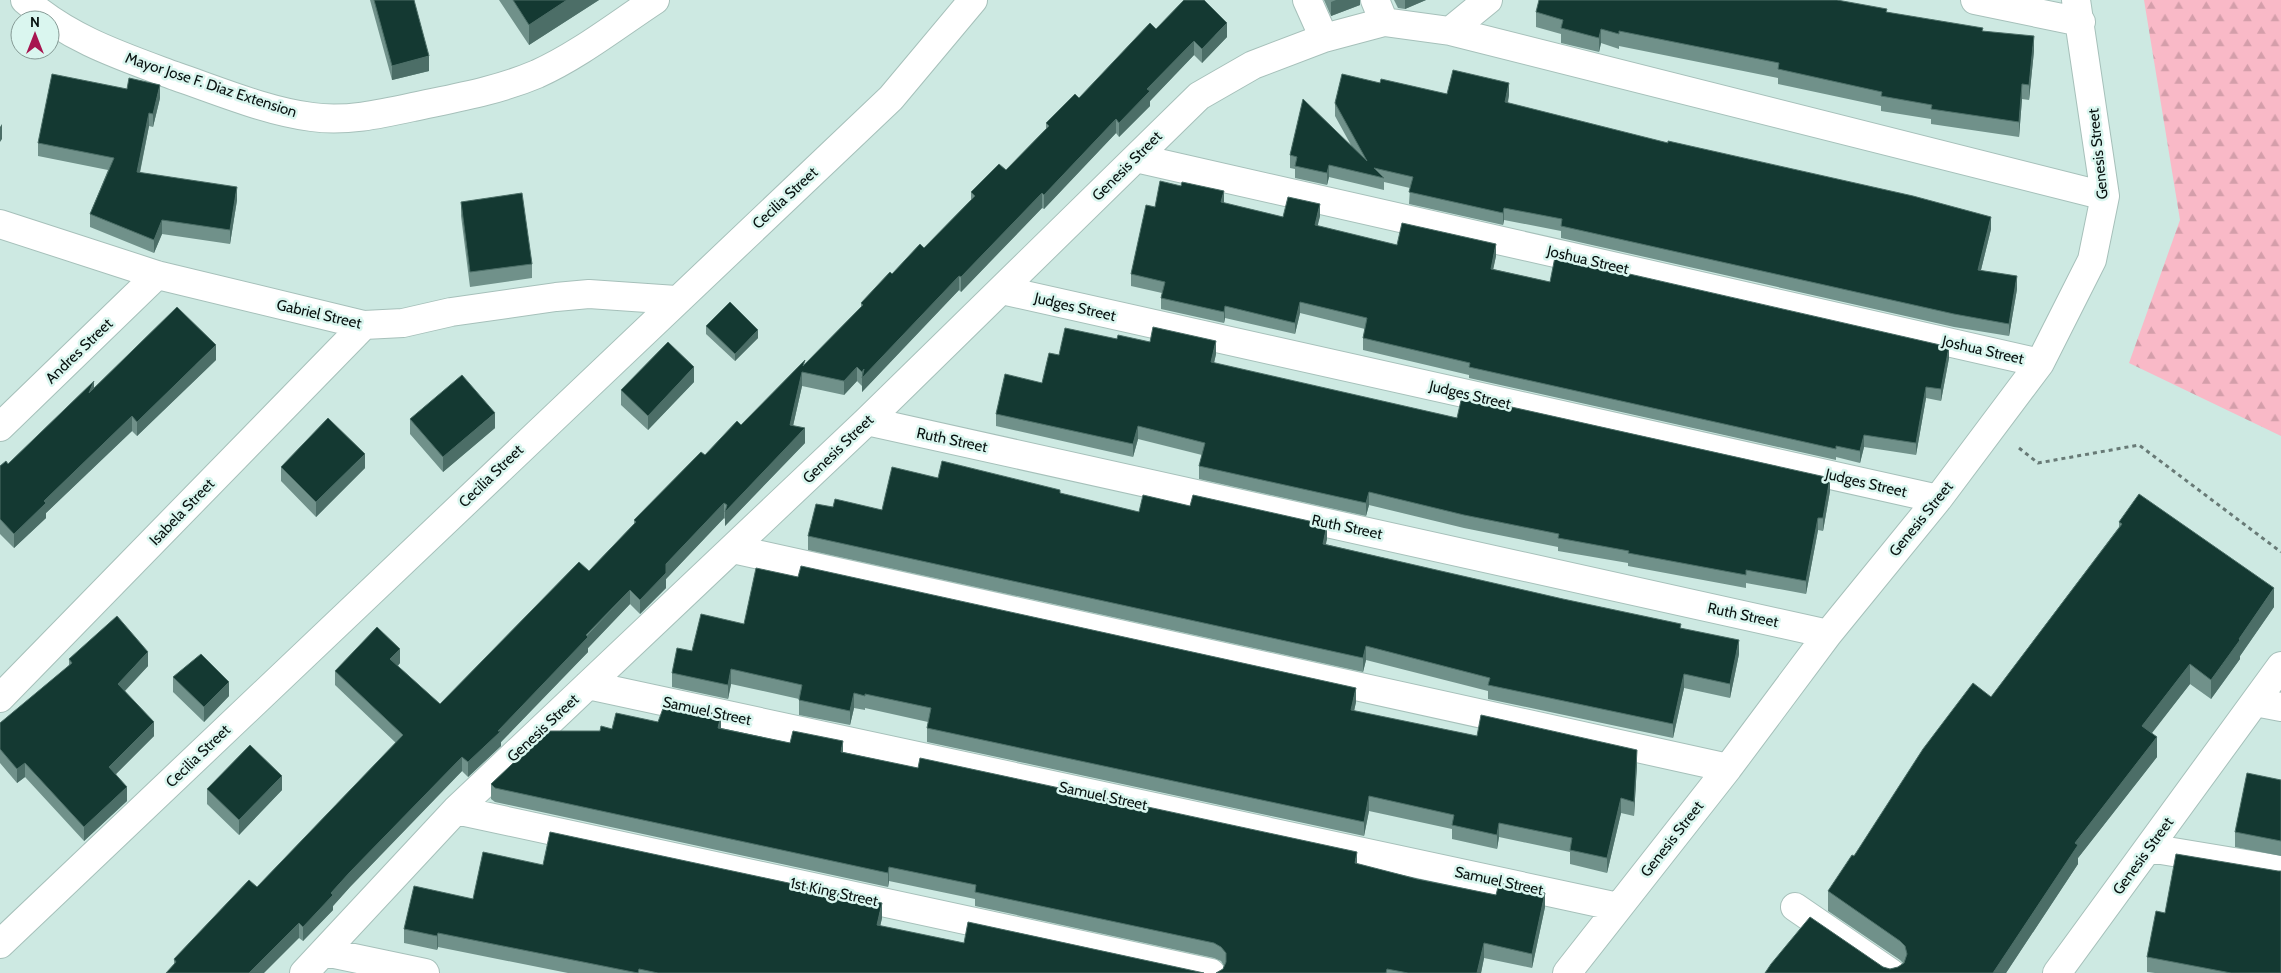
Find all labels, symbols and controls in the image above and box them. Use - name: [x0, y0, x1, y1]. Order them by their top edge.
- north arrow: [10, 10, 60, 60]
- text: N: [30, 13, 40, 31]
- street label: Mayor Jose F. Diaz Extension: [123, 49, 299, 121]
- street label: Genesis Street: [2084, 108, 2112, 200]
- street label: Genesis Street: [1088, 127, 1166, 205]
- street label: Cecilia Street: [749, 163, 821, 233]
- street label: Joshua Street: [1544, 242, 1631, 278]
- street label: Judges Street: [1031, 289, 1118, 325]
- street label: Gabriel Street: [275, 295, 363, 333]
- street label: Andres Street: [42, 315, 116, 387]
- street label: Joshua Street: [1939, 332, 2026, 368]
- street label: Judges Street: [1426, 377, 1513, 413]
- street label: Genesis Street: [799, 411, 877, 487]
- street label: Ruth Street: [915, 424, 989, 456]
- street label: Cecilia Street: [455, 441, 527, 511]
- street label: Judges Street: [1822, 465, 1909, 501]
- street label: Isabela Street: [146, 475, 218, 549]
- street label: Genesis Street: [1885, 478, 1957, 560]
- street label: Ruth Street: [1310, 511, 1384, 543]
- street label: Ruth Street: [1706, 599, 1780, 631]
- street label: Genesis Street: [503, 690, 583, 766]
- street label: Samuel Street: [661, 693, 753, 729]
- street label: Cecilia Street: [162, 721, 234, 791]
- street label: Samuel Street: [1057, 778, 1149, 814]
- street label: Genesis Street: [1637, 797, 1707, 881]
- street label: Genesis Street: [2109, 814, 2177, 898]
- street label: Samuel Street: [1453, 863, 1545, 899]
- street label: 1st King Street: [788, 874, 880, 910]

